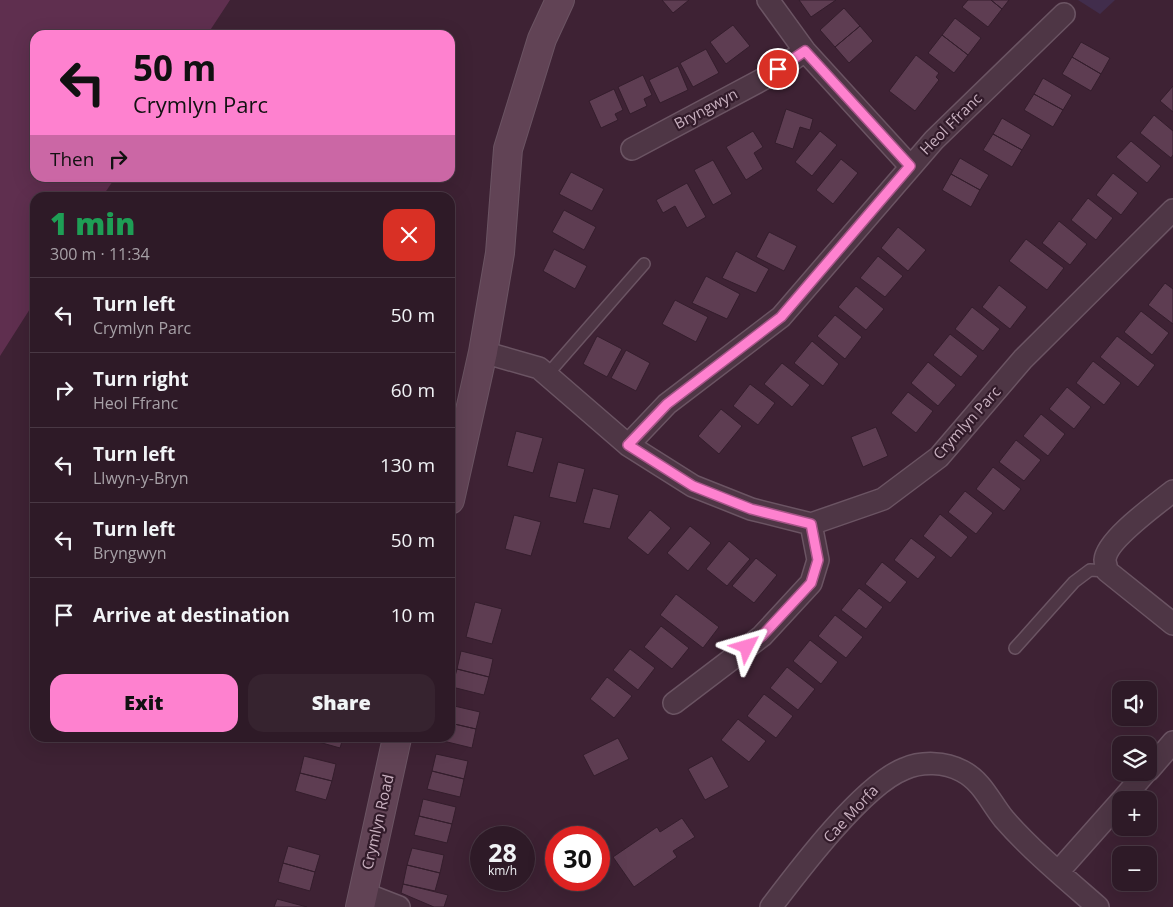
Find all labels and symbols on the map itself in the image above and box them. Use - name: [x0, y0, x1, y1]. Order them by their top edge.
- pin: [757, 48, 799, 90]
- street label: Bryngwyn: [670, 83, 741, 133]
- street label: Heol Ffranc: [915, 88, 986, 159]
- street label: Crymlyn Parc: [928, 381, 1004, 463]
- position arrow: [720, 620, 772, 672]
- street label: Crymlyn Road: [356, 772, 398, 871]
- street label: Cae Morfa: [818, 780, 882, 847]
- speed limit sign: 30: [545, 826, 610, 891]

